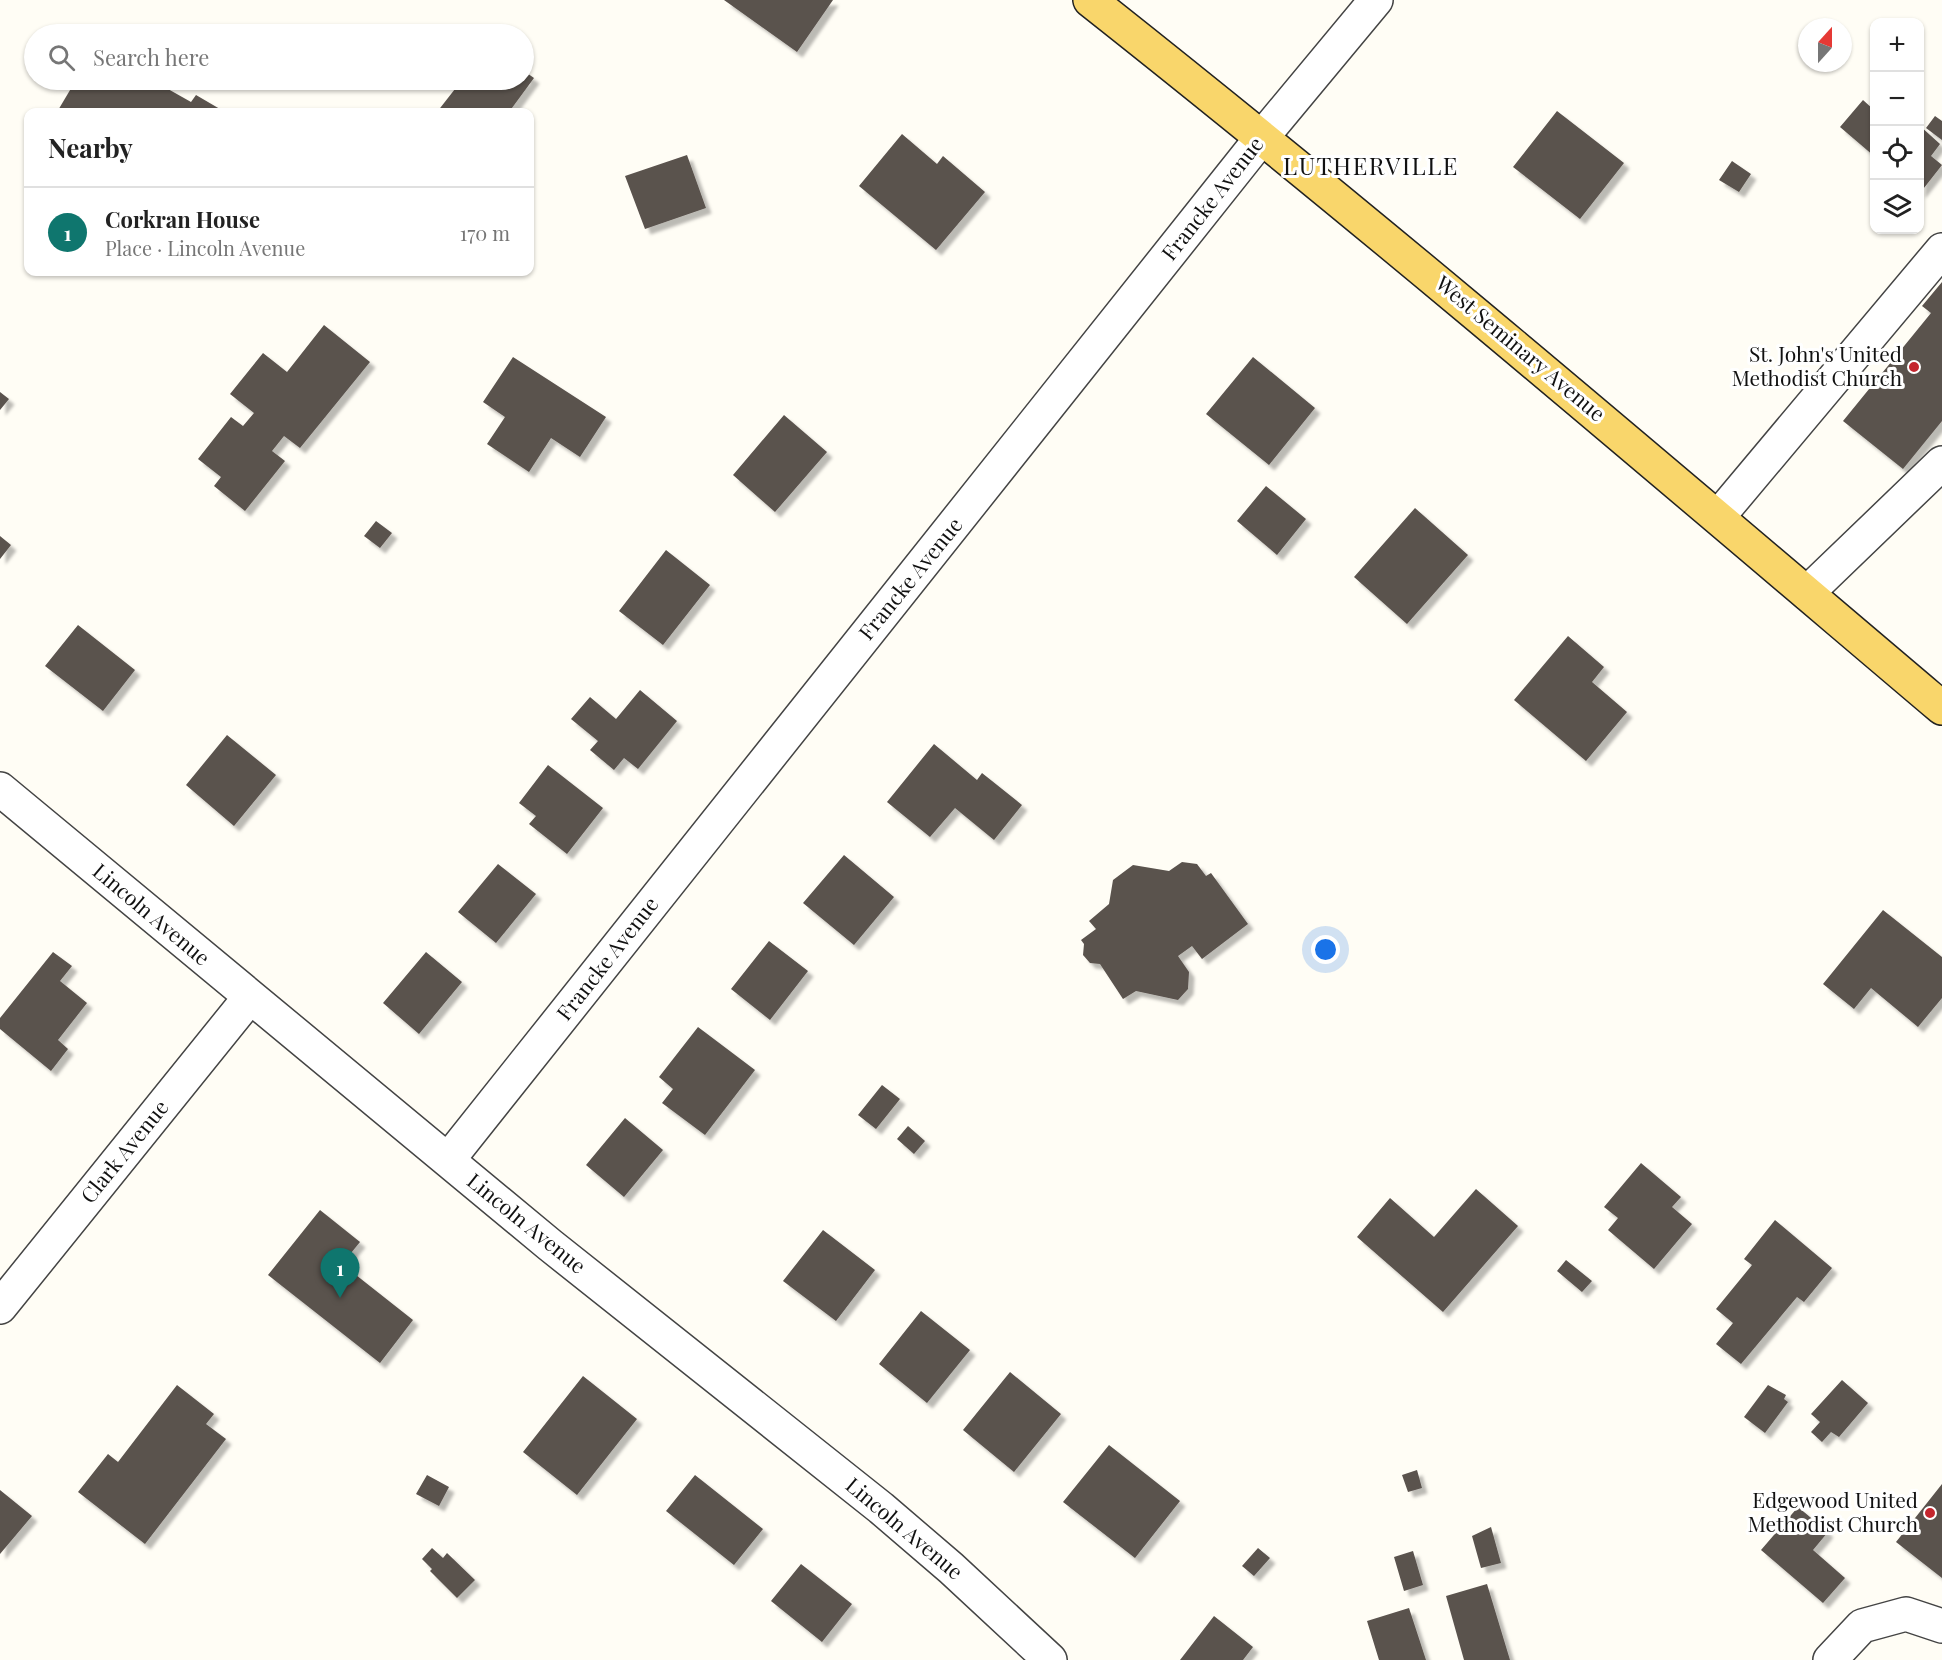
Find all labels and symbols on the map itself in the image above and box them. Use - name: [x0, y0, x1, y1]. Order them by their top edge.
- north arrow: [1798, 18, 1852, 72]
- street label: Francke Avenue: [1154, 130, 1269, 265]
- district label: LUTHERVILLE: [1283, 149, 1459, 181]
- street label: West Seminary Avenue: [1430, 268, 1612, 427]
- place label: St. John's United Methodist Church: [1732, 339, 1903, 391]
- marker: St. John's United Methodist Church: [1907, 360, 1921, 374]
- street label: Francke Avenue: [851, 511, 967, 645]
- street label: Lincoln Avenue: [88, 856, 217, 971]
- street label: Francke Avenue: [549, 890, 664, 1025]
- your location: [1311, 935, 1340, 964]
- street label: Clark Avenue: [73, 1093, 174, 1208]
- street label: Lincoln Avenue: [462, 1166, 592, 1279]
- pin: 1: [320, 1248, 360, 1298]
- street label: Lincoln Avenue: [841, 1470, 970, 1585]
- place label: Edgewood United Methodist Church: [1748, 1485, 1919, 1537]
- marker: Edgewood United Methodist Church: [1923, 1506, 1937, 1520]

